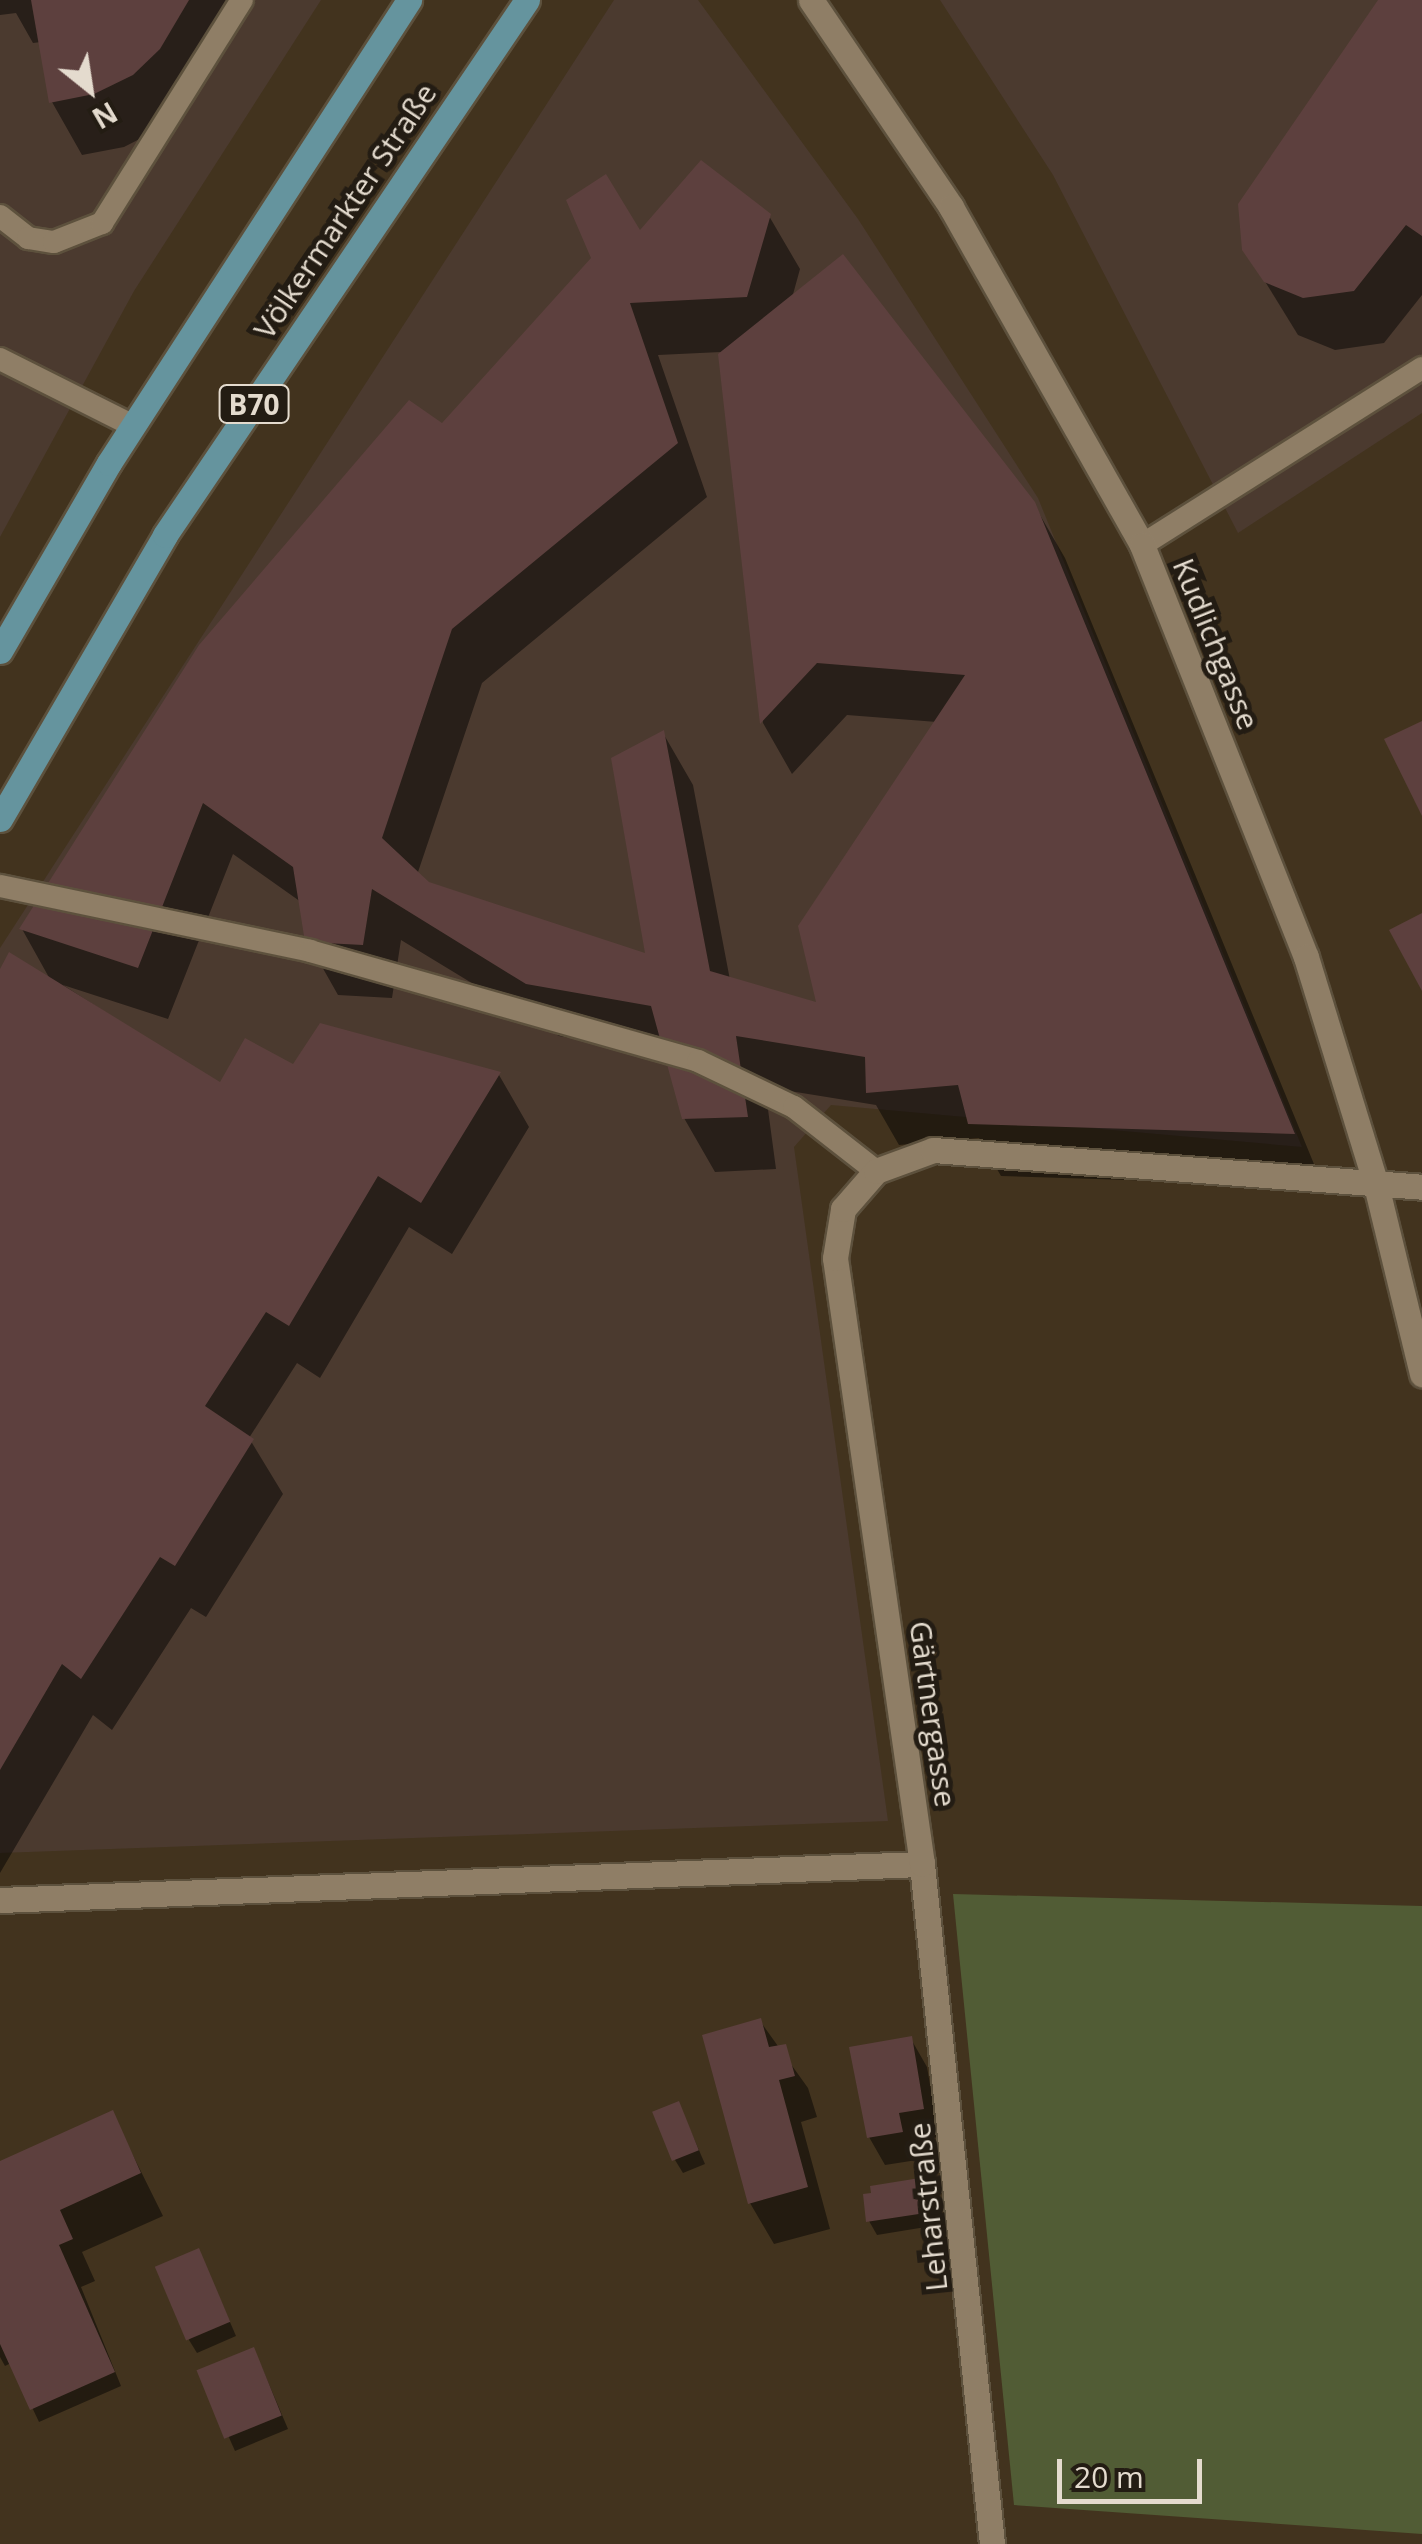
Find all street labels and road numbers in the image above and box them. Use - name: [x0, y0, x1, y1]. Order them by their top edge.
- street label: Völkermarkter Straße: [246, 77, 444, 345]
- road number: B70: [216, 381, 292, 427]
- street label: Kudlichgasse: [1165, 553, 1267, 735]
- street label: Gärtnergasse: [902, 1619, 964, 1809]
- street label: Leharstraße: [901, 2121, 955, 2293]

